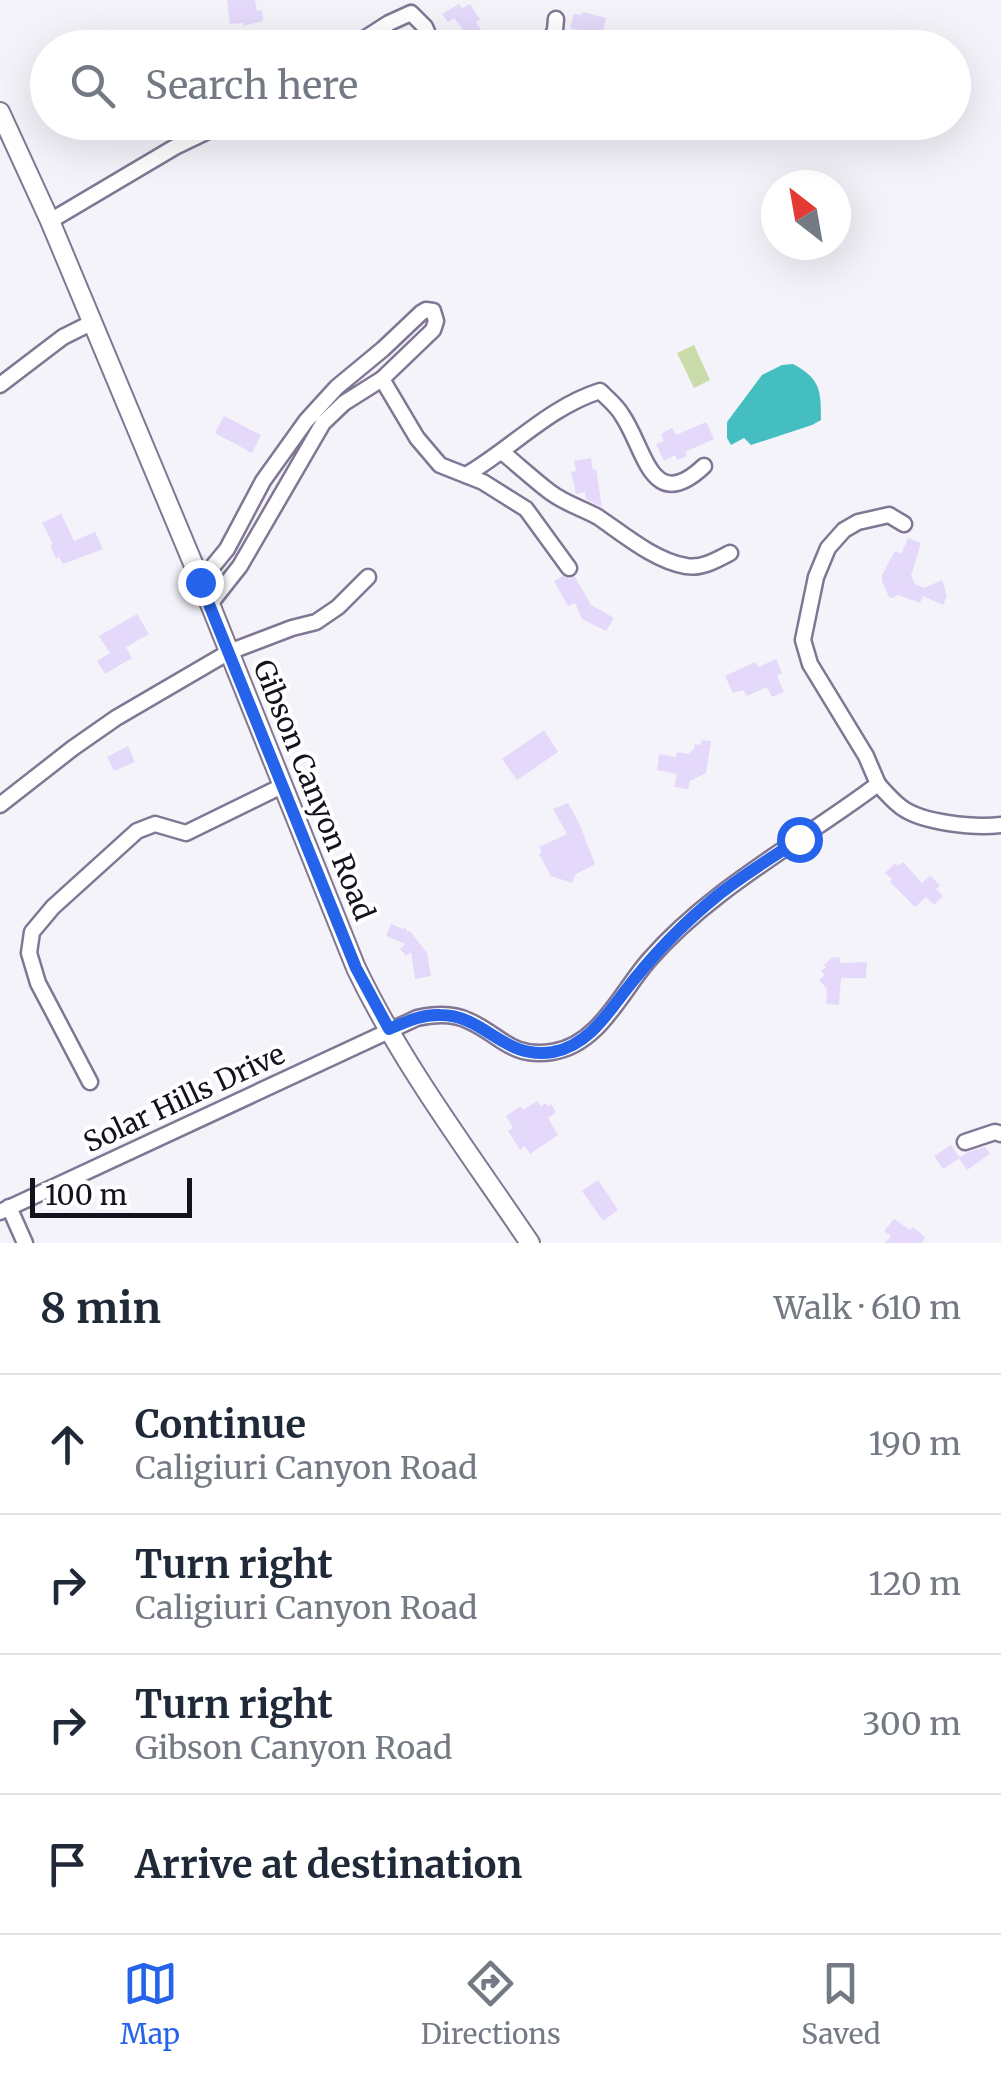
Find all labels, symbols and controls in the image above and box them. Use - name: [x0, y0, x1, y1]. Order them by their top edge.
- search box: [30, 30, 971, 140]
- icon: search: [65, 58, 120, 113]
- text: Search here: [145, 62, 358, 109]
- north arrow: [761, 170, 851, 260]
- route end: [178, 560, 224, 606]
- street label: Gibson Canyon Road: [245, 655, 383, 926]
- route start: [777, 817, 823, 863]
- street label: Solar Hills Drive: [78, 1036, 290, 1160]
- scale bar: [30, 1173, 192, 1218]
- text: 100 m: [45, 1177, 127, 1213]
- text: 8 min: [40, 1282, 161, 1334]
- text: Walk · 610 m: [774, 1288, 961, 1328]
- text: Continue: [135, 1401, 306, 1448]
- icon: ahead: [40, 1417, 95, 1472]
- text: 190 m: [869, 1424, 961, 1464]
- text: Caligiuri Canyon Road: [135, 1448, 477, 1488]
- text: Turn right: [135, 1541, 333, 1588]
- icon: right: [40, 1557, 95, 1612]
- text: 120 m: [869, 1564, 961, 1604]
- text: Caligiuri Canyon Road: [135, 1588, 477, 1628]
- text: Turn right: [135, 1681, 333, 1728]
- icon: right: [40, 1697, 95, 1752]
- text: 300 m: [862, 1704, 961, 1744]
- text: Gibson Canyon Road: [135, 1728, 452, 1768]
- icon: arrive: [40, 1837, 95, 1892]
- text: Arrive at destination: [135, 1841, 522, 1888]
- tab: Map: [120, 1956, 180, 2052]
- tab: Directions: [421, 1956, 561, 2052]
- tab: Saved: [801, 1956, 881, 2052]

